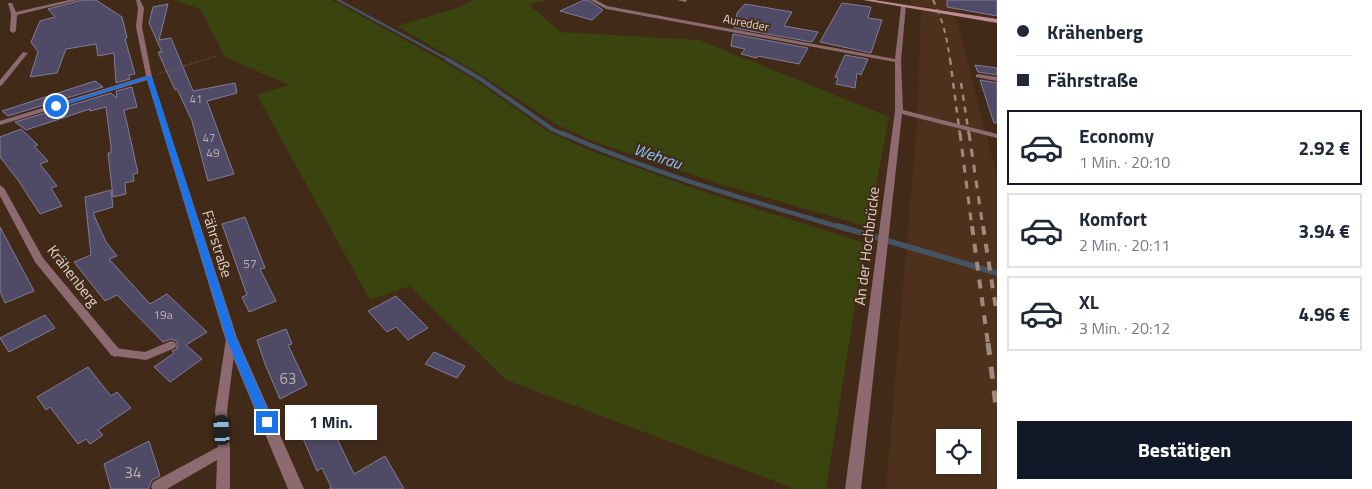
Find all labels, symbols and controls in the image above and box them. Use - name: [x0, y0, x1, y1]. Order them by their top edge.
- street label: Auredder: [721, 9, 771, 36]
- text: Krähenberg: [1047, 17, 1143, 46]
- text: Fährstraße: [1047, 65, 1138, 94]
- house number: 41: [190, 91, 202, 107]
- route start: [45, 95, 67, 117]
- text: Economy: [1079, 121, 1154, 150]
- icon: car: [1019, 125, 1064, 170]
- house number: 47: [203, 130, 215, 146]
- text: 2.92 €: [1298, 133, 1350, 162]
- water label: Wehrau: [631, 137, 686, 176]
- house number: 49: [206, 143, 220, 162]
- text: 1 Min. · 20:10: [1079, 150, 1170, 174]
- street label: An der Hochbrücke: [848, 185, 885, 306]
- text: Komfort: [1079, 204, 1147, 233]
- street label: Fährstraße: [196, 207, 239, 280]
- icon: car: [1019, 208, 1064, 253]
- text: 3.94 €: [1298, 216, 1350, 245]
- text: 2 Min. · 20:11: [1079, 233, 1170, 257]
- street label: Krähenberg: [42, 240, 105, 312]
- house number: 57: [243, 254, 257, 273]
- text: XL: [1079, 287, 1099, 316]
- icon: car: [1019, 291, 1064, 336]
- text: 4.96 €: [1298, 299, 1350, 328]
- house number: 19a: [153, 305, 173, 324]
- text: 3 Min. · 20:12: [1079, 316, 1170, 340]
- house number: 63: [280, 367, 296, 390]
- callout: 1 Min.: [284, 404, 377, 440]
- text: 1 Min.: [309, 410, 353, 434]
- route end: [256, 411, 278, 433]
- car: [213, 415, 230, 445]
- button: Bestätigen: [1017, 421, 1352, 479]
- map controls: [936, 429, 981, 474]
- button: locate: [936, 429, 981, 474]
- house number: 34: [125, 461, 141, 484]

